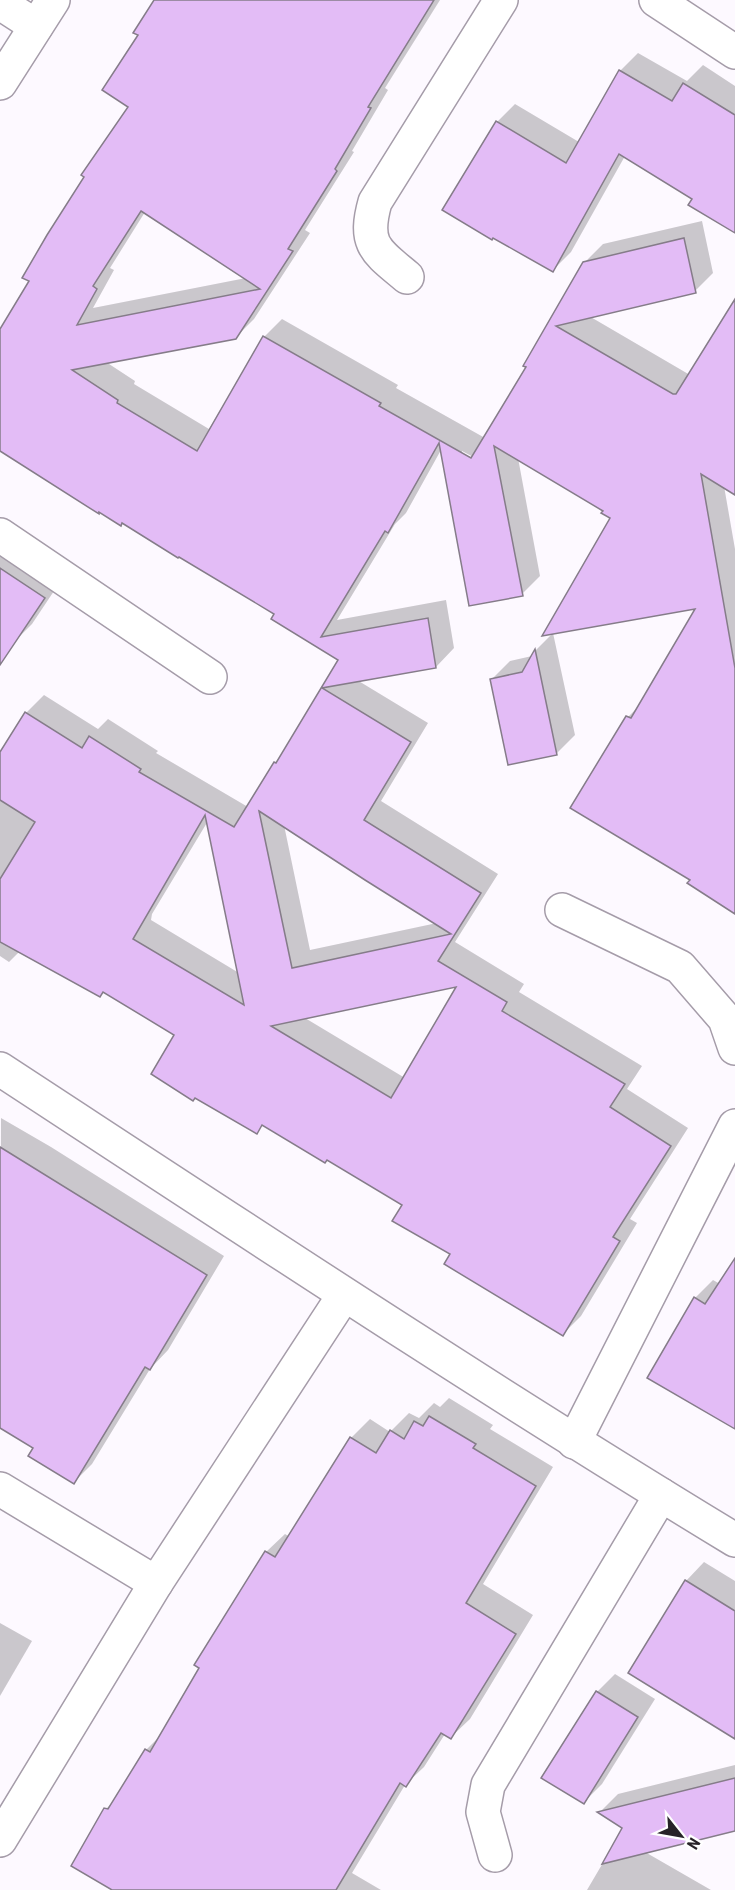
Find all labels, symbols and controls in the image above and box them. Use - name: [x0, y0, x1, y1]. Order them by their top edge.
- north arrow: [651, 1806, 711, 1866]
- text: N: [683, 1834, 704, 1853]

